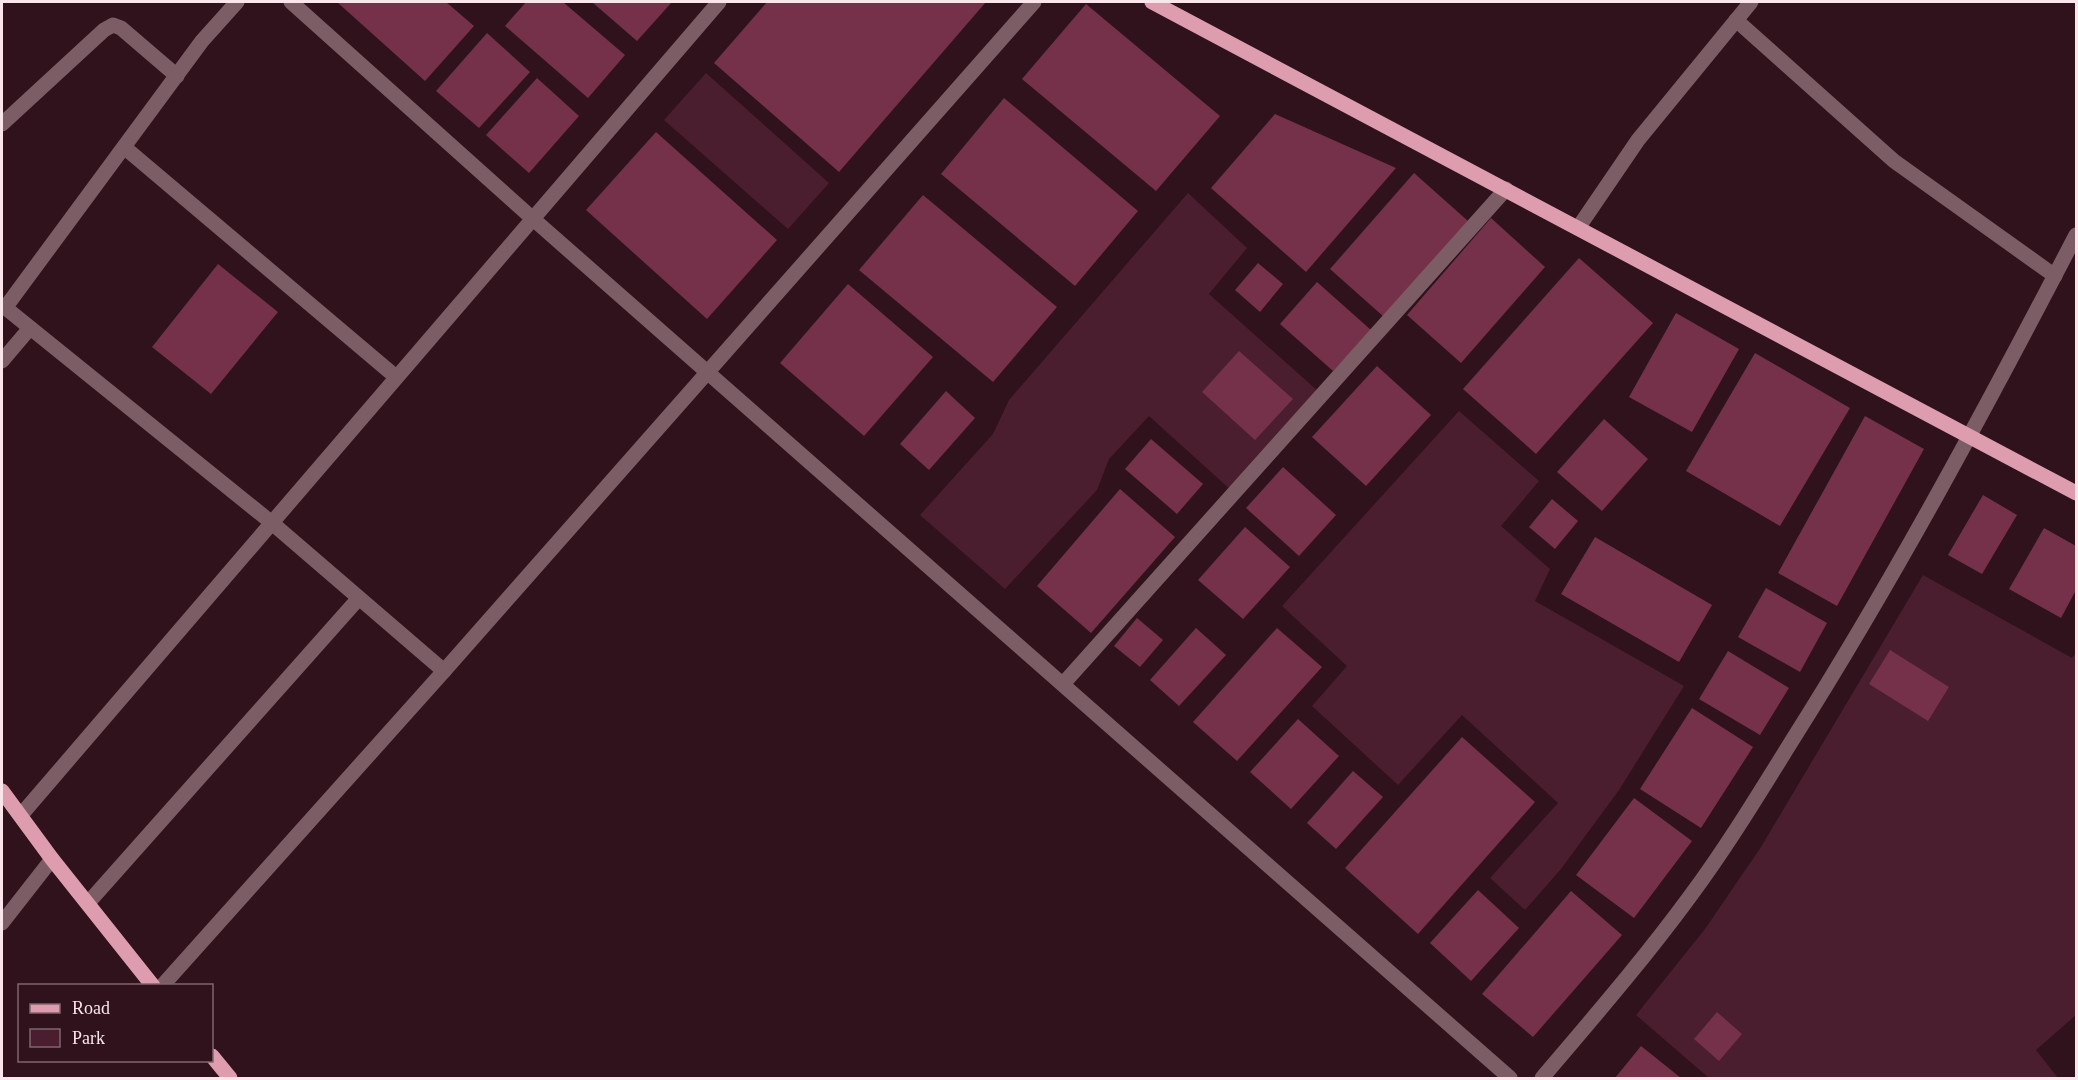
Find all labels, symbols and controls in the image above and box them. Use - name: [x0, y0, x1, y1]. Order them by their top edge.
- legend: [18, 984, 213, 1062]
- text: Road: [72, 998, 110, 1018]
- text: Park: [72, 1028, 105, 1048]

